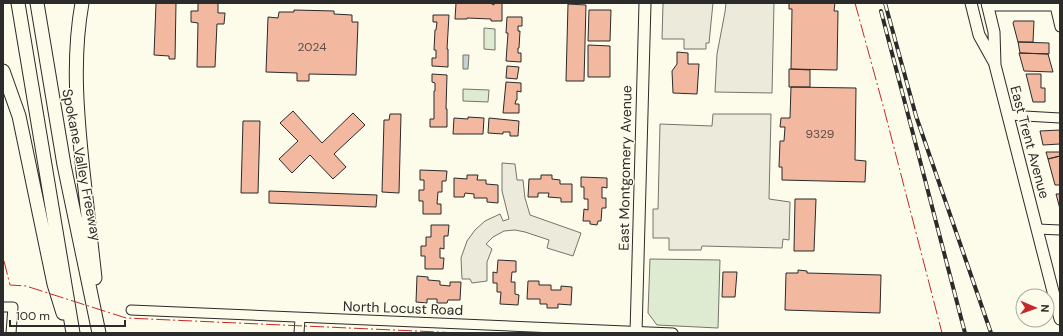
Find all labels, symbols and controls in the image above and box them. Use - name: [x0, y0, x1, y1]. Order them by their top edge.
- house number: 2024: [298, 39, 326, 55]
- street label: East Trent Avenue: [1006, 84, 1054, 200]
- street label: East Montgomery Avenue: [615, 85, 635, 251]
- street label: Spokane Valley Freeway: [58, 87, 106, 243]
- house number: 9329: [806, 126, 834, 142]
- north arrow: [1015, 288, 1055, 328]
- street label: North Locust Road: [343, 297, 463, 319]
- scale bar: [10, 302, 125, 328]
- text: N: [1038, 304, 1052, 313]
- text: 100 m: [16, 308, 50, 324]

